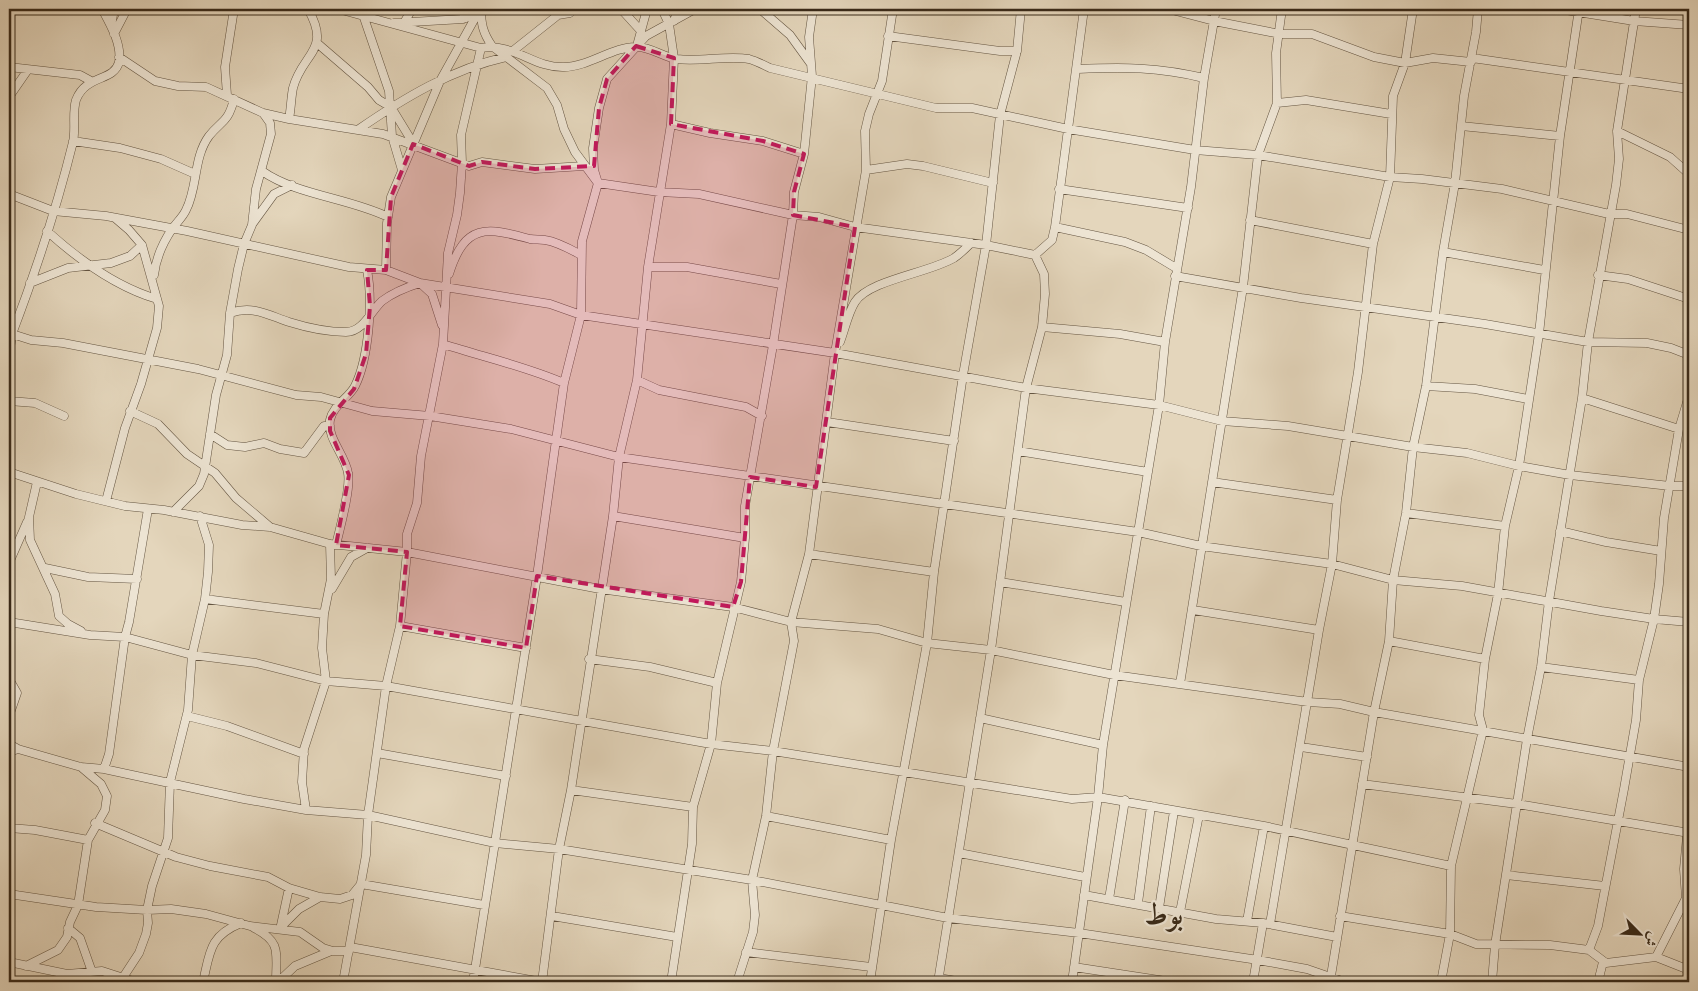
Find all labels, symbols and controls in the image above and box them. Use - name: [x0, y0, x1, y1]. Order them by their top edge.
- district label: بوط: [1145, 898, 1183, 932]
- north arrow: [1616, 908, 1666, 958]
- text: ش: [1641, 929, 1662, 949]

